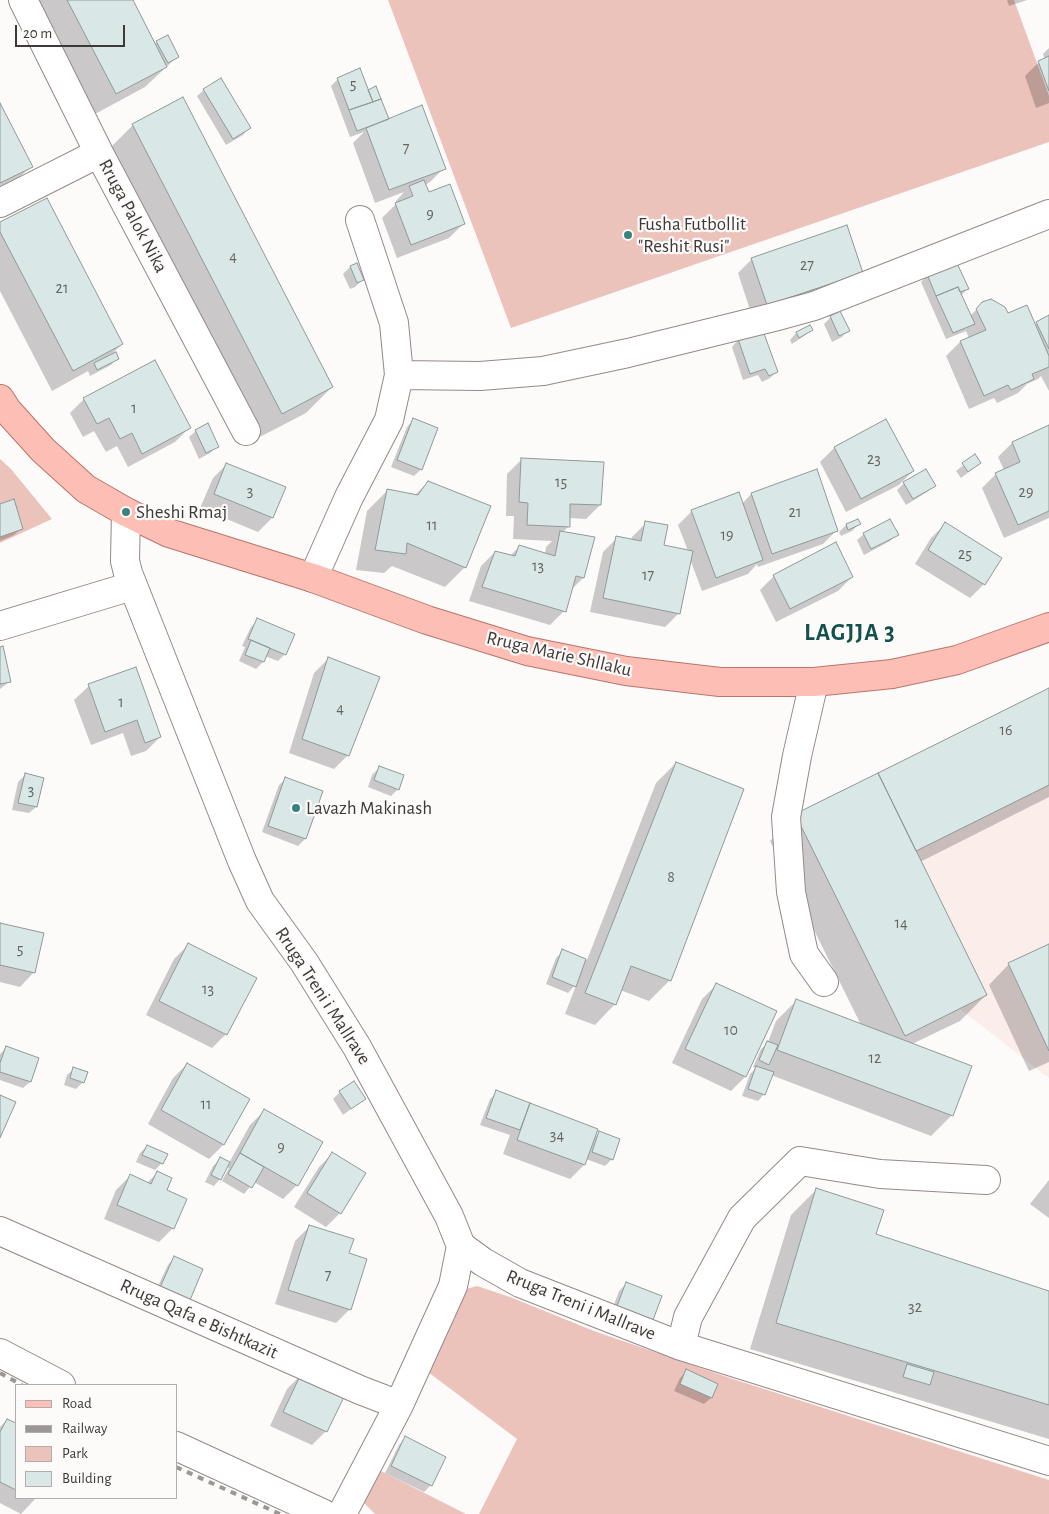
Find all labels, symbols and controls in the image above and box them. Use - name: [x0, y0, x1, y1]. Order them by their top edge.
- scale bar: [18, 15, 128, 47]
- text: 20 m: [23, 26, 52, 41]
- house number: 5: [350, 74, 356, 94]
- house number: 7: [403, 138, 409, 158]
- street label: Rruga Palok Nika: [93, 155, 173, 277]
- house number: 9: [426, 204, 434, 224]
- place label: Fusha Futbollit "Reshit Rusi": [638, 213, 746, 257]
- marker: Fusha Futbollit "Reshit Rusi": [622, 229, 634, 241]
- house number: 4: [229, 246, 237, 266]
- house number: 27: [800, 255, 814, 275]
- house number: 21: [56, 278, 68, 298]
- house number: 1: [131, 398, 137, 418]
- house number: 23: [867, 449, 881, 469]
- house number: 15: [555, 472, 567, 492]
- house number: 3: [247, 481, 253, 501]
- house number: 29: [1019, 482, 1033, 502]
- place label: Sheshi Rmaj: [136, 501, 227, 523]
- house number: 21: [789, 502, 801, 522]
- marker: Sheshi Rmaj: [120, 506, 132, 518]
- house number: 11: [426, 515, 438, 535]
- house number: 19: [720, 525, 734, 545]
- house number: 25: [958, 544, 972, 564]
- house number: 13: [532, 556, 544, 576]
- house number: 17: [642, 565, 654, 585]
- district label: LAGJJA 3: [803, 619, 897, 647]
- street label: Rruga Marie Shllaku: [484, 626, 634, 682]
- house number: 1: [118, 692, 124, 712]
- house number: 4: [336, 698, 344, 718]
- house number: 16: [999, 720, 1013, 740]
- house number: 3: [28, 780, 34, 800]
- place label: Lavazh Makinash: [306, 797, 432, 819]
- marker: Lavazh Makinash: [290, 802, 302, 814]
- house number: 8: [667, 867, 675, 887]
- house number: 14: [894, 913, 908, 933]
- street label: Rruga Treni i Mallrave: [270, 923, 376, 1069]
- house number: 5: [17, 939, 23, 959]
- house number: 13: [202, 979, 214, 999]
- house number: 10: [724, 1020, 738, 1040]
- house number: 12: [869, 1048, 881, 1068]
- house number: 11: [200, 1094, 212, 1114]
- house number: 34: [550, 1125, 564, 1145]
- house number: 9: [277, 1137, 285, 1157]
- house number: 7: [325, 1265, 331, 1285]
- street label: Rruga Treni i Mallrave: [503, 1265, 659, 1345]
- street label: Rruga Qafa e Bishtkazit: [117, 1274, 281, 1364]
- house number: 32: [908, 1297, 922, 1317]
- legend: [15, 1384, 178, 1499]
- text: Road: [62, 1396, 92, 1411]
- text: Railway: [62, 1421, 107, 1436]
- text: Park: [62, 1446, 88, 1461]
- text: Building: [62, 1471, 112, 1486]

